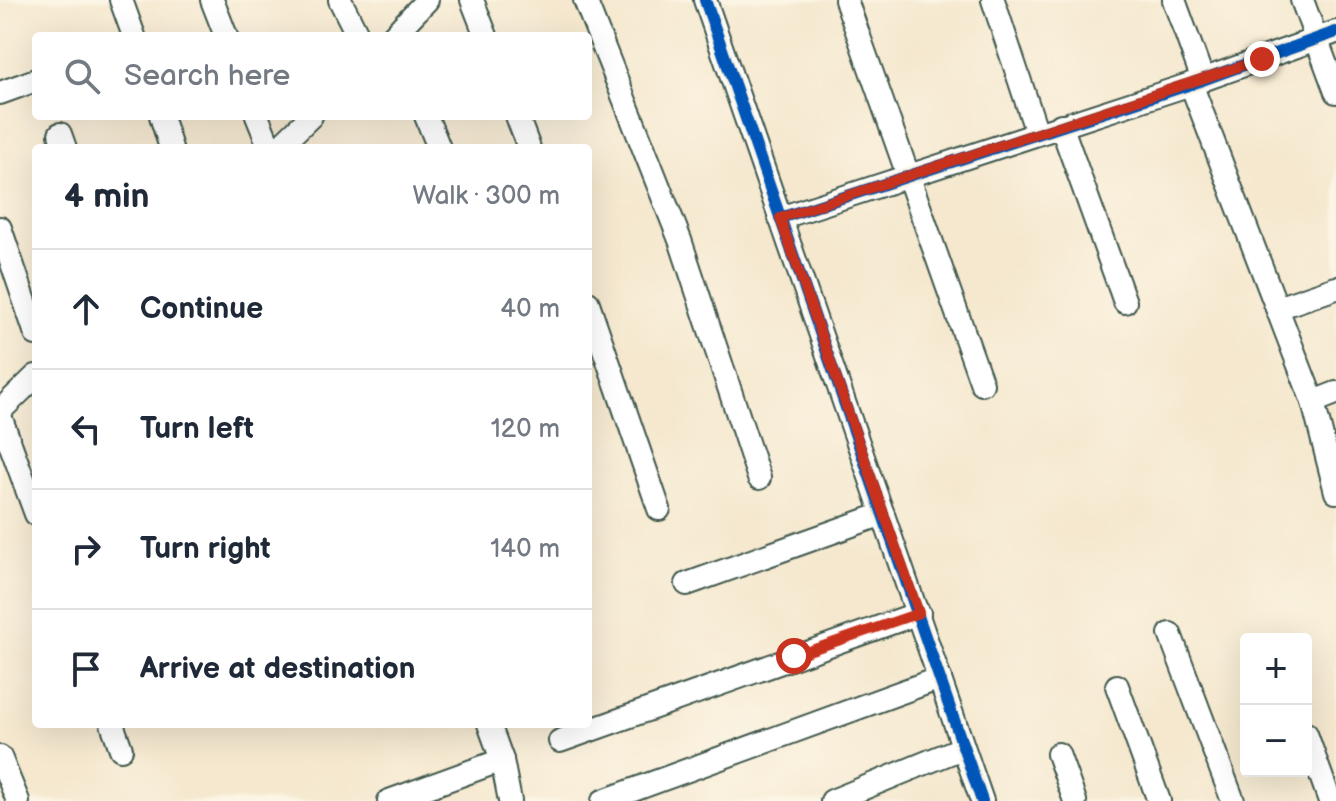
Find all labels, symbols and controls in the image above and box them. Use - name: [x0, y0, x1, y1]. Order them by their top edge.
- search box: [32, 32, 592, 120]
- route end: [1244, 41, 1280, 77]
- icon: search: [60, 54, 104, 98]
- text: Search here: [124, 58, 290, 94]
- text: 4 min: [64, 176, 150, 217]
- text: Walk · 300 m: [412, 181, 560, 212]
- icon: ahead: [64, 287, 108, 331]
- text: Continue: [140, 291, 263, 327]
- text: 40 m: [500, 294, 560, 325]
- icon: left: [64, 407, 108, 451]
- text: Turn left: [140, 411, 254, 447]
- text: 120 m: [491, 414, 560, 445]
- icon: right: [64, 527, 108, 571]
- text: Turn right: [140, 531, 271, 567]
- text: 140 m: [490, 534, 560, 565]
- map controls: [1240, 633, 1312, 777]
- button: +: [1240, 633, 1312, 705]
- route start: [776, 638, 812, 674]
- icon: arrive: [64, 647, 108, 691]
- text: Arrive at destination: [140, 651, 416, 687]
- button: −: [1240, 705, 1312, 777]

